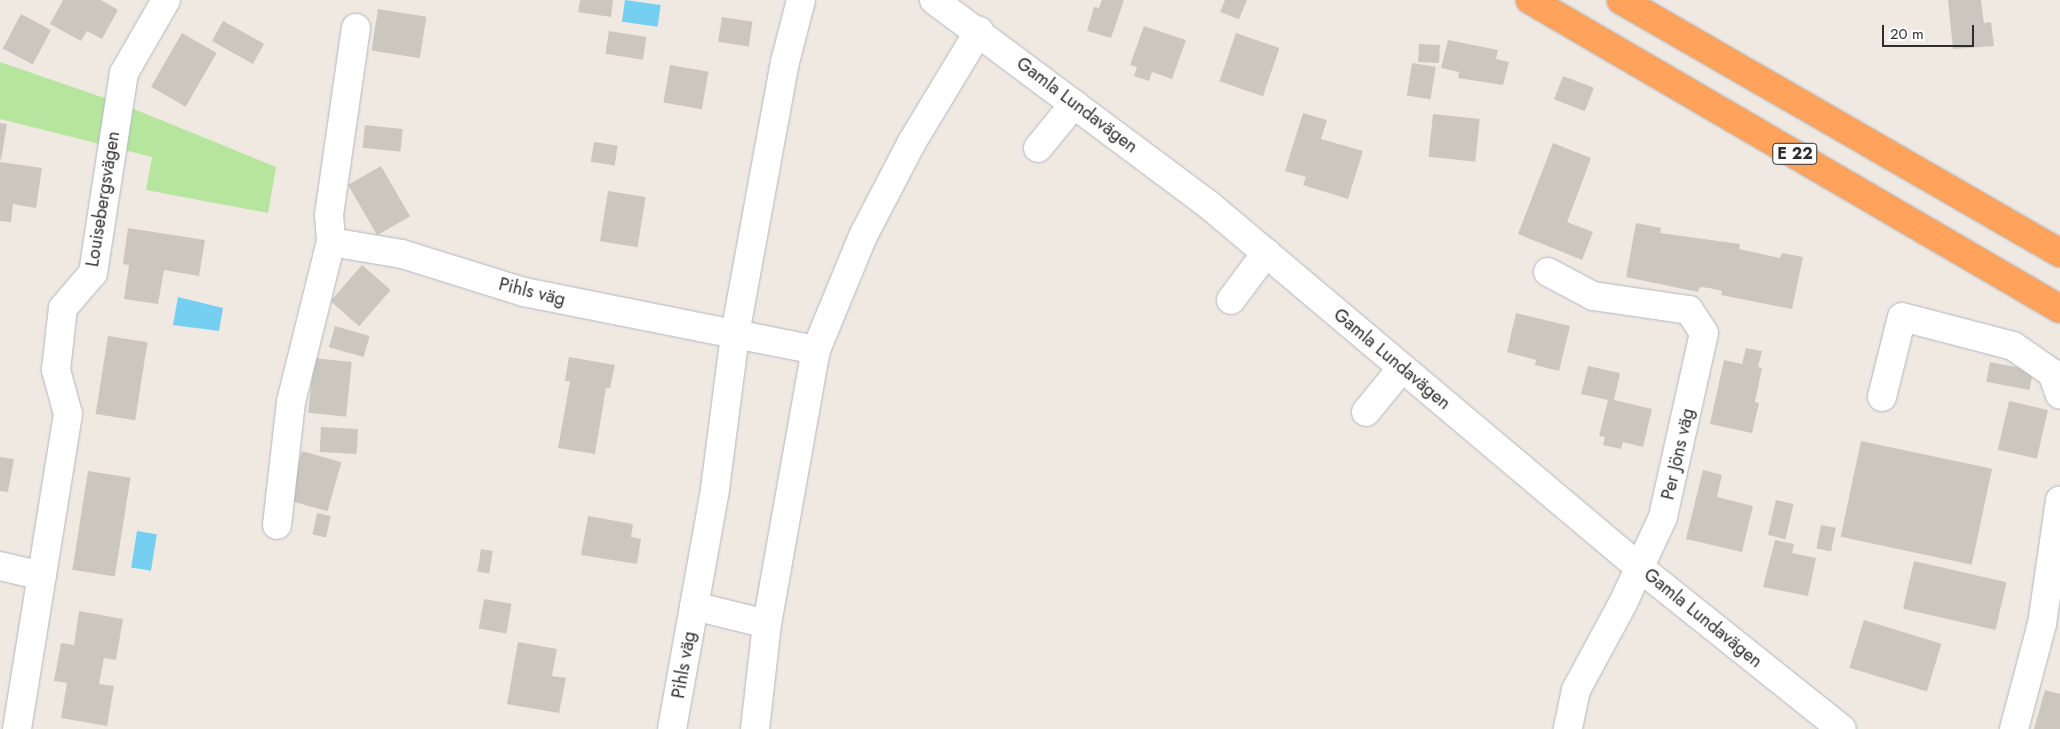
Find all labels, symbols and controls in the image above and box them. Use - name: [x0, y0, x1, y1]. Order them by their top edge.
- scale bar: [1885, 15, 1978, 47]
- text: 20 m: [1890, 23, 1924, 45]
- street label: Gamla Lundavägen: [1012, 52, 1142, 158]
- street label: Louisebergsvägen: [82, 130, 124, 268]
- road number: E 22: [1771, 140, 1819, 168]
- street label: Pihls väg: [497, 273, 567, 311]
- street label: Gamla Lundavägen: [1329, 304, 1455, 414]
- street label: Per Jöns väg: [1657, 406, 1699, 502]
- street label: Gamla Lundavägen: [1639, 564, 1767, 672]
- street label: Pihls väg: [667, 630, 701, 700]

